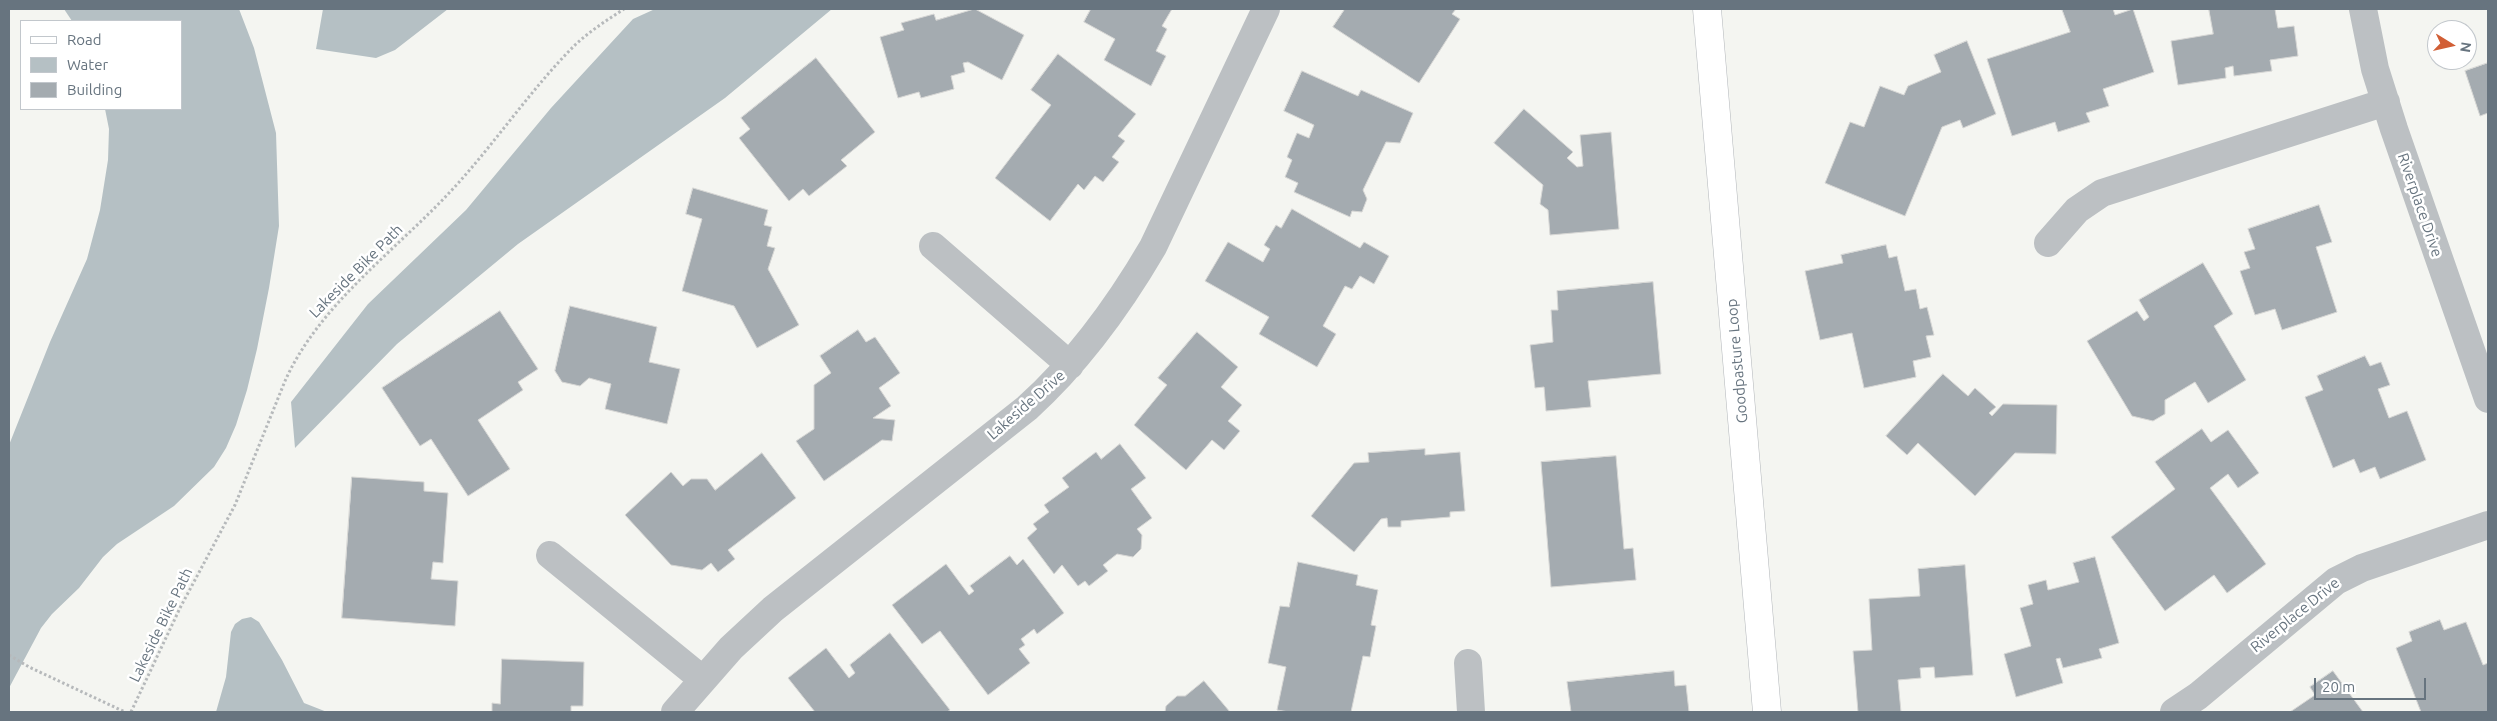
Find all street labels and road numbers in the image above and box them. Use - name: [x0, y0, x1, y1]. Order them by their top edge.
- street label: Riverplace Drive: [2394, 151, 2446, 259]
- street label: Lakeside Bike Path: [306, 221, 406, 321]
- street label: Goodpasture Loop: [1723, 298, 1751, 424]
- street label: Lakeside Drive: [983, 366, 1069, 444]
- street label: Lakeside Bike Path: [126, 565, 196, 685]
- street label: Riverplace Drive: [2247, 574, 2343, 656]

